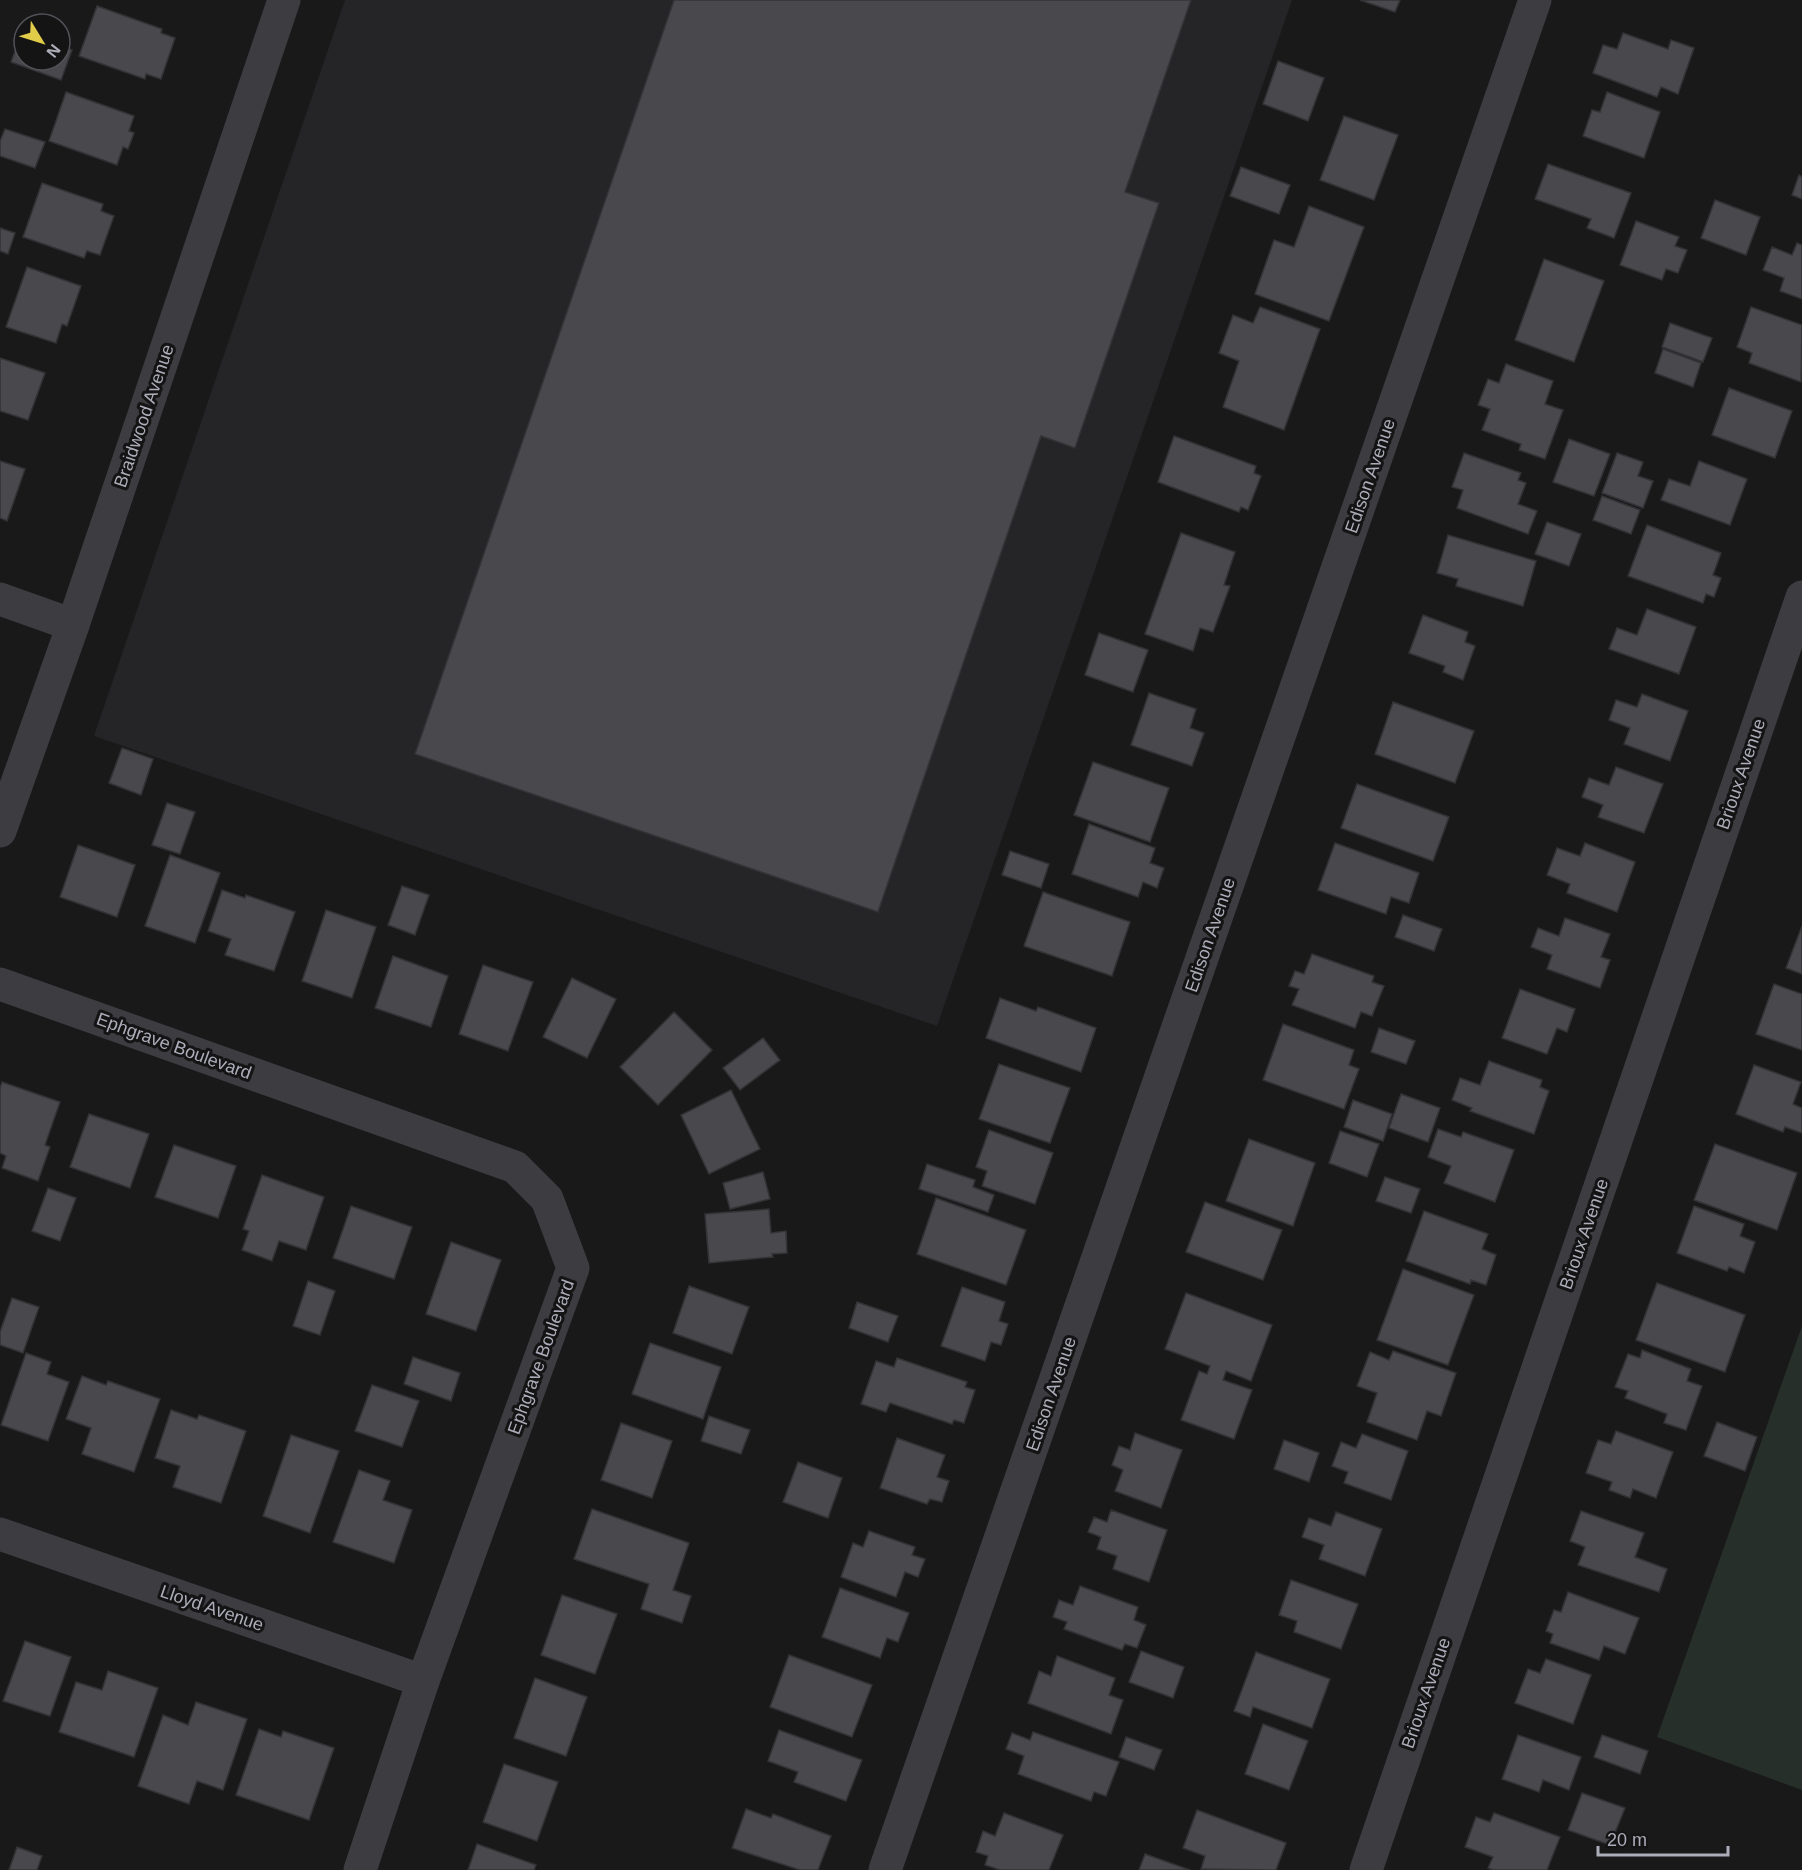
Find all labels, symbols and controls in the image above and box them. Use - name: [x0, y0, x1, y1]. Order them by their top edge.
- north arrow: [12, 12, 72, 72]
- text: N: [43, 41, 64, 61]
- street label: Braidwood Avenue: [110, 342, 178, 490]
- street label: Edison Avenue: [1341, 416, 1399, 536]
- street label: Brioux Avenue: [1713, 716, 1769, 832]
- street label: Edison Avenue: [1181, 875, 1239, 995]
- street label: Ephgrave Boulevard: [94, 1009, 254, 1083]
- street label: Brioux Avenue: [1556, 1176, 1612, 1292]
- street label: Ephgrave Boulevard: [504, 1277, 578, 1437]
- street label: Edison Avenue: [1022, 1334, 1080, 1454]
- street label: Lloyd Avenue: [158, 1581, 266, 1635]
- street label: Brioux Avenue: [1398, 1635, 1454, 1751]
- scale bar: [1598, 1819, 1728, 1857]
- text: 20 m: [1607, 1830, 1647, 1850]

